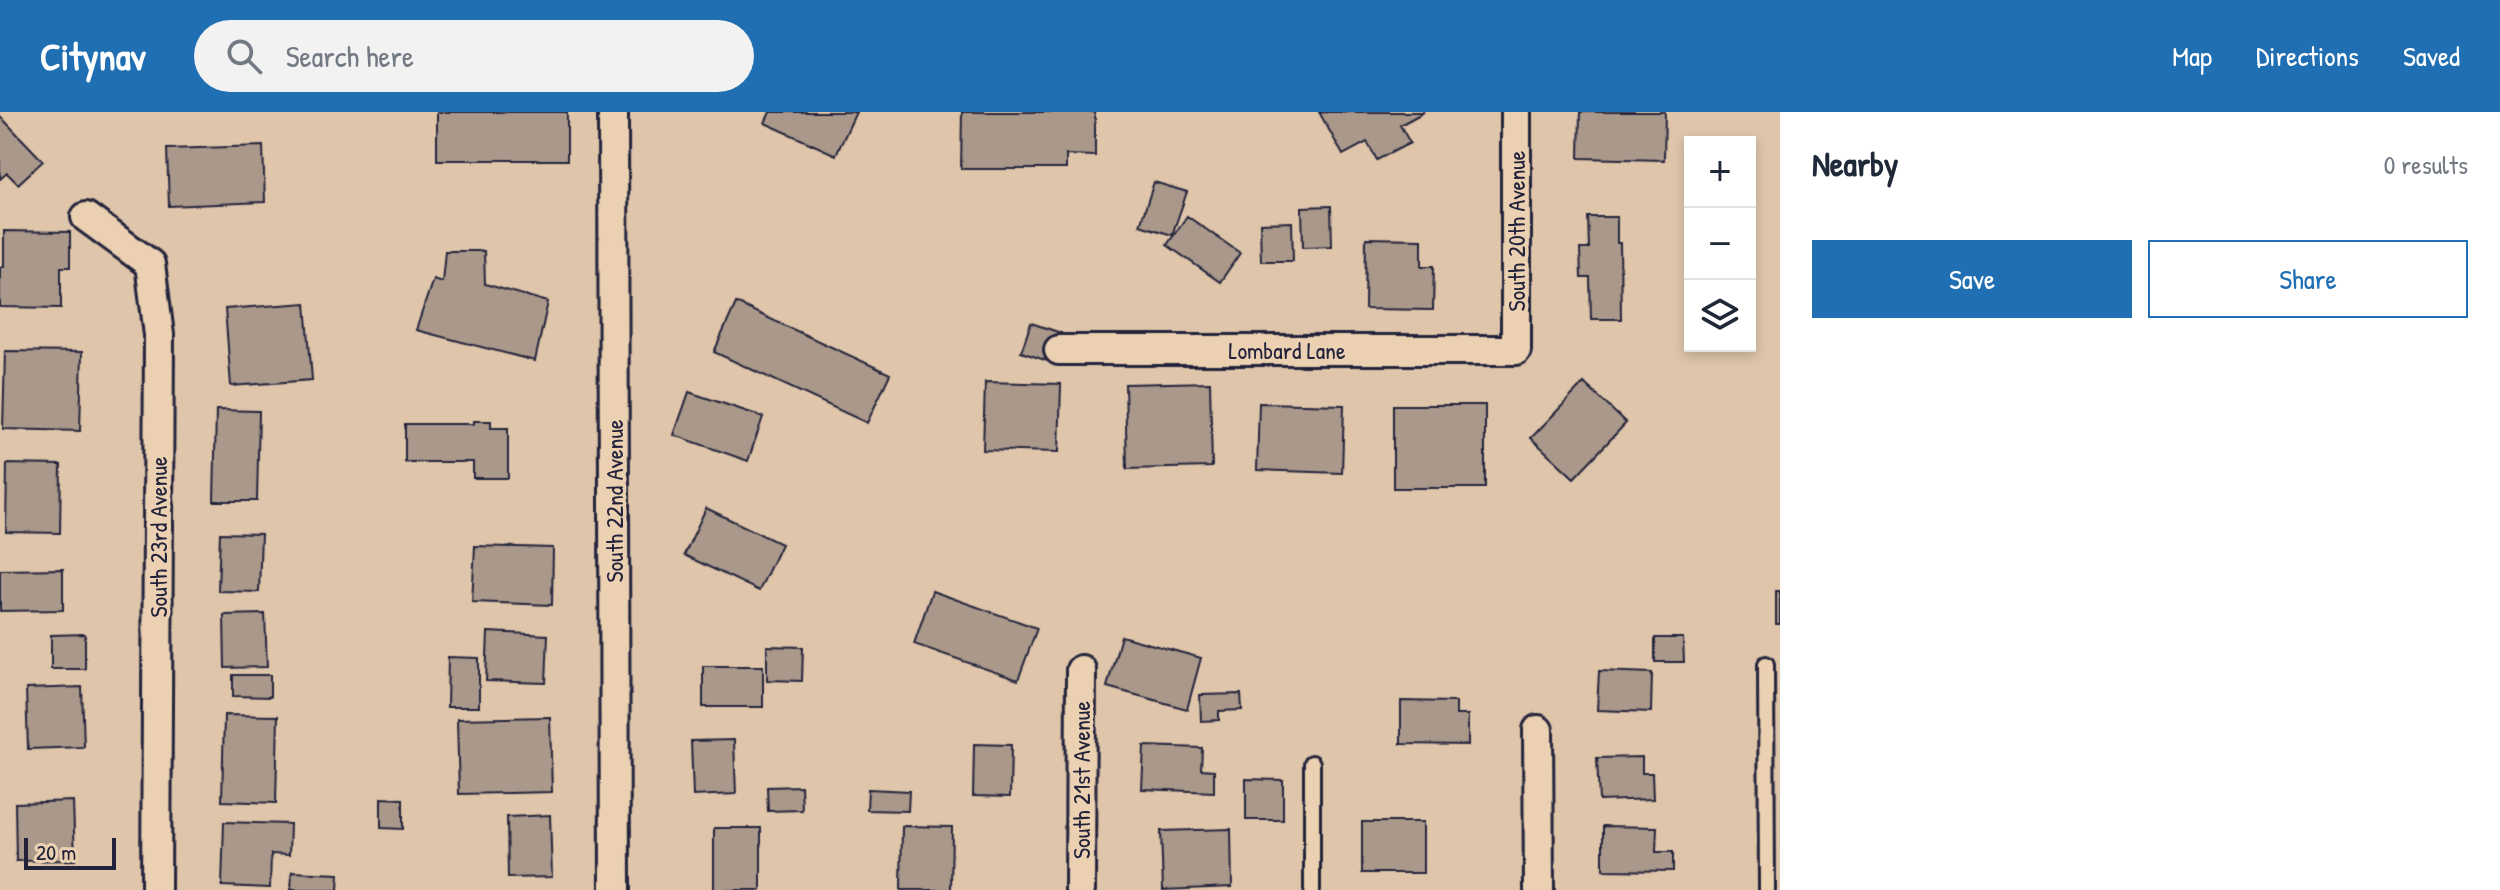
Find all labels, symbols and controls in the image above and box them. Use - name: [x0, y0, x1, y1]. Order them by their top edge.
- search box: [194, 20, 754, 92]
- text: Citynav: [40, 30, 146, 82]
- icon: search: [222, 34, 266, 78]
- text: Search here: [286, 36, 414, 76]
- text: Map: [2172, 37, 2212, 75]
- text: Directions: [2256, 37, 2359, 75]
- text: Saved: [2403, 37, 2460, 75]
- map controls: [1684, 136, 1756, 352]
- button: +: [1684, 136, 1756, 208]
- text: Nearby: [1812, 141, 1898, 187]
- text: 0 results: [2384, 147, 2468, 182]
- street label: South 20th Avenue: [1500, 150, 1532, 311]
- button: −: [1684, 208, 1756, 280]
- button: Save: [1812, 240, 2132, 318]
- button: Share: [2148, 240, 2468, 318]
- button: layers: [1684, 280, 1756, 352]
- street label: Lombard Lane: [1228, 334, 1346, 366]
- street label: South 22nd Avenue: [598, 419, 630, 583]
- street label: South 23rd Avenue: [142, 456, 174, 618]
- street label: South 21st Avenue: [1065, 701, 1097, 859]
- scale bar: [24, 834, 116, 870]
- text: 20 m: [36, 837, 76, 867]

